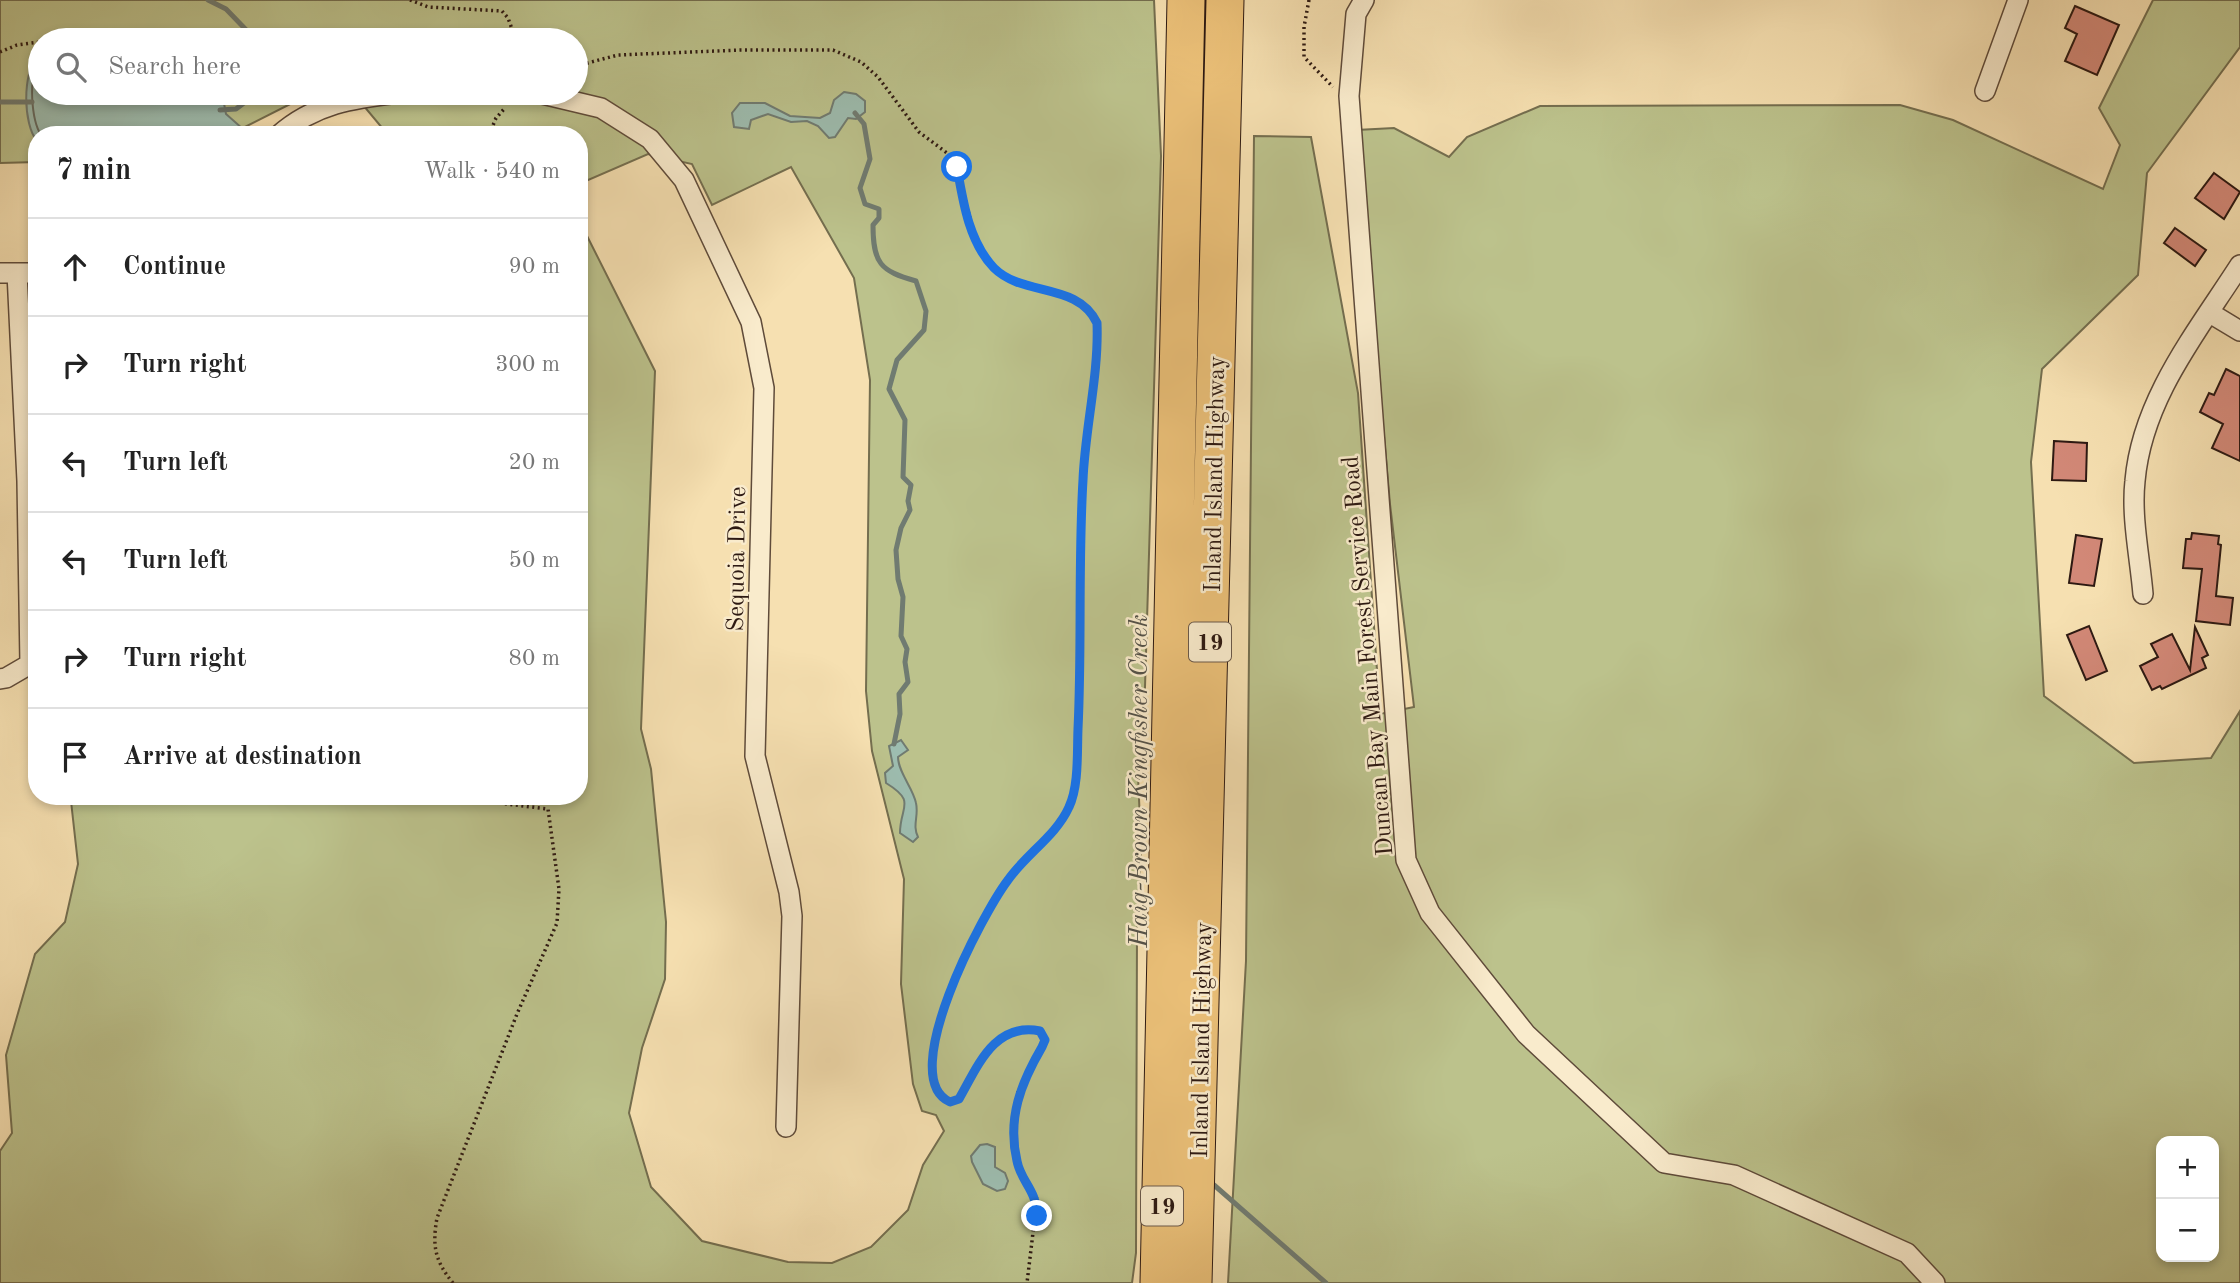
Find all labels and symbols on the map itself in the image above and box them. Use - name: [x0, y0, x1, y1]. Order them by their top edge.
- route start: [941, 151, 972, 182]
- street label: Inland Island Highway: [1202, 355, 1230, 593]
- street label: Duncan Bay Main Forest Service Road: [1340, 455, 1398, 857]
- street label: Sequoia Drive: [725, 486, 751, 632]
- water label: Haig-Brown Kingfisher Creek: [1127, 614, 1153, 949]
- road number: 19: [1189, 622, 1231, 662]
- street label: Inland Island Highway: [1189, 921, 1217, 1159]
- road number: 19: [1141, 1186, 1183, 1226]
- route end: [1021, 1200, 1052, 1231]

